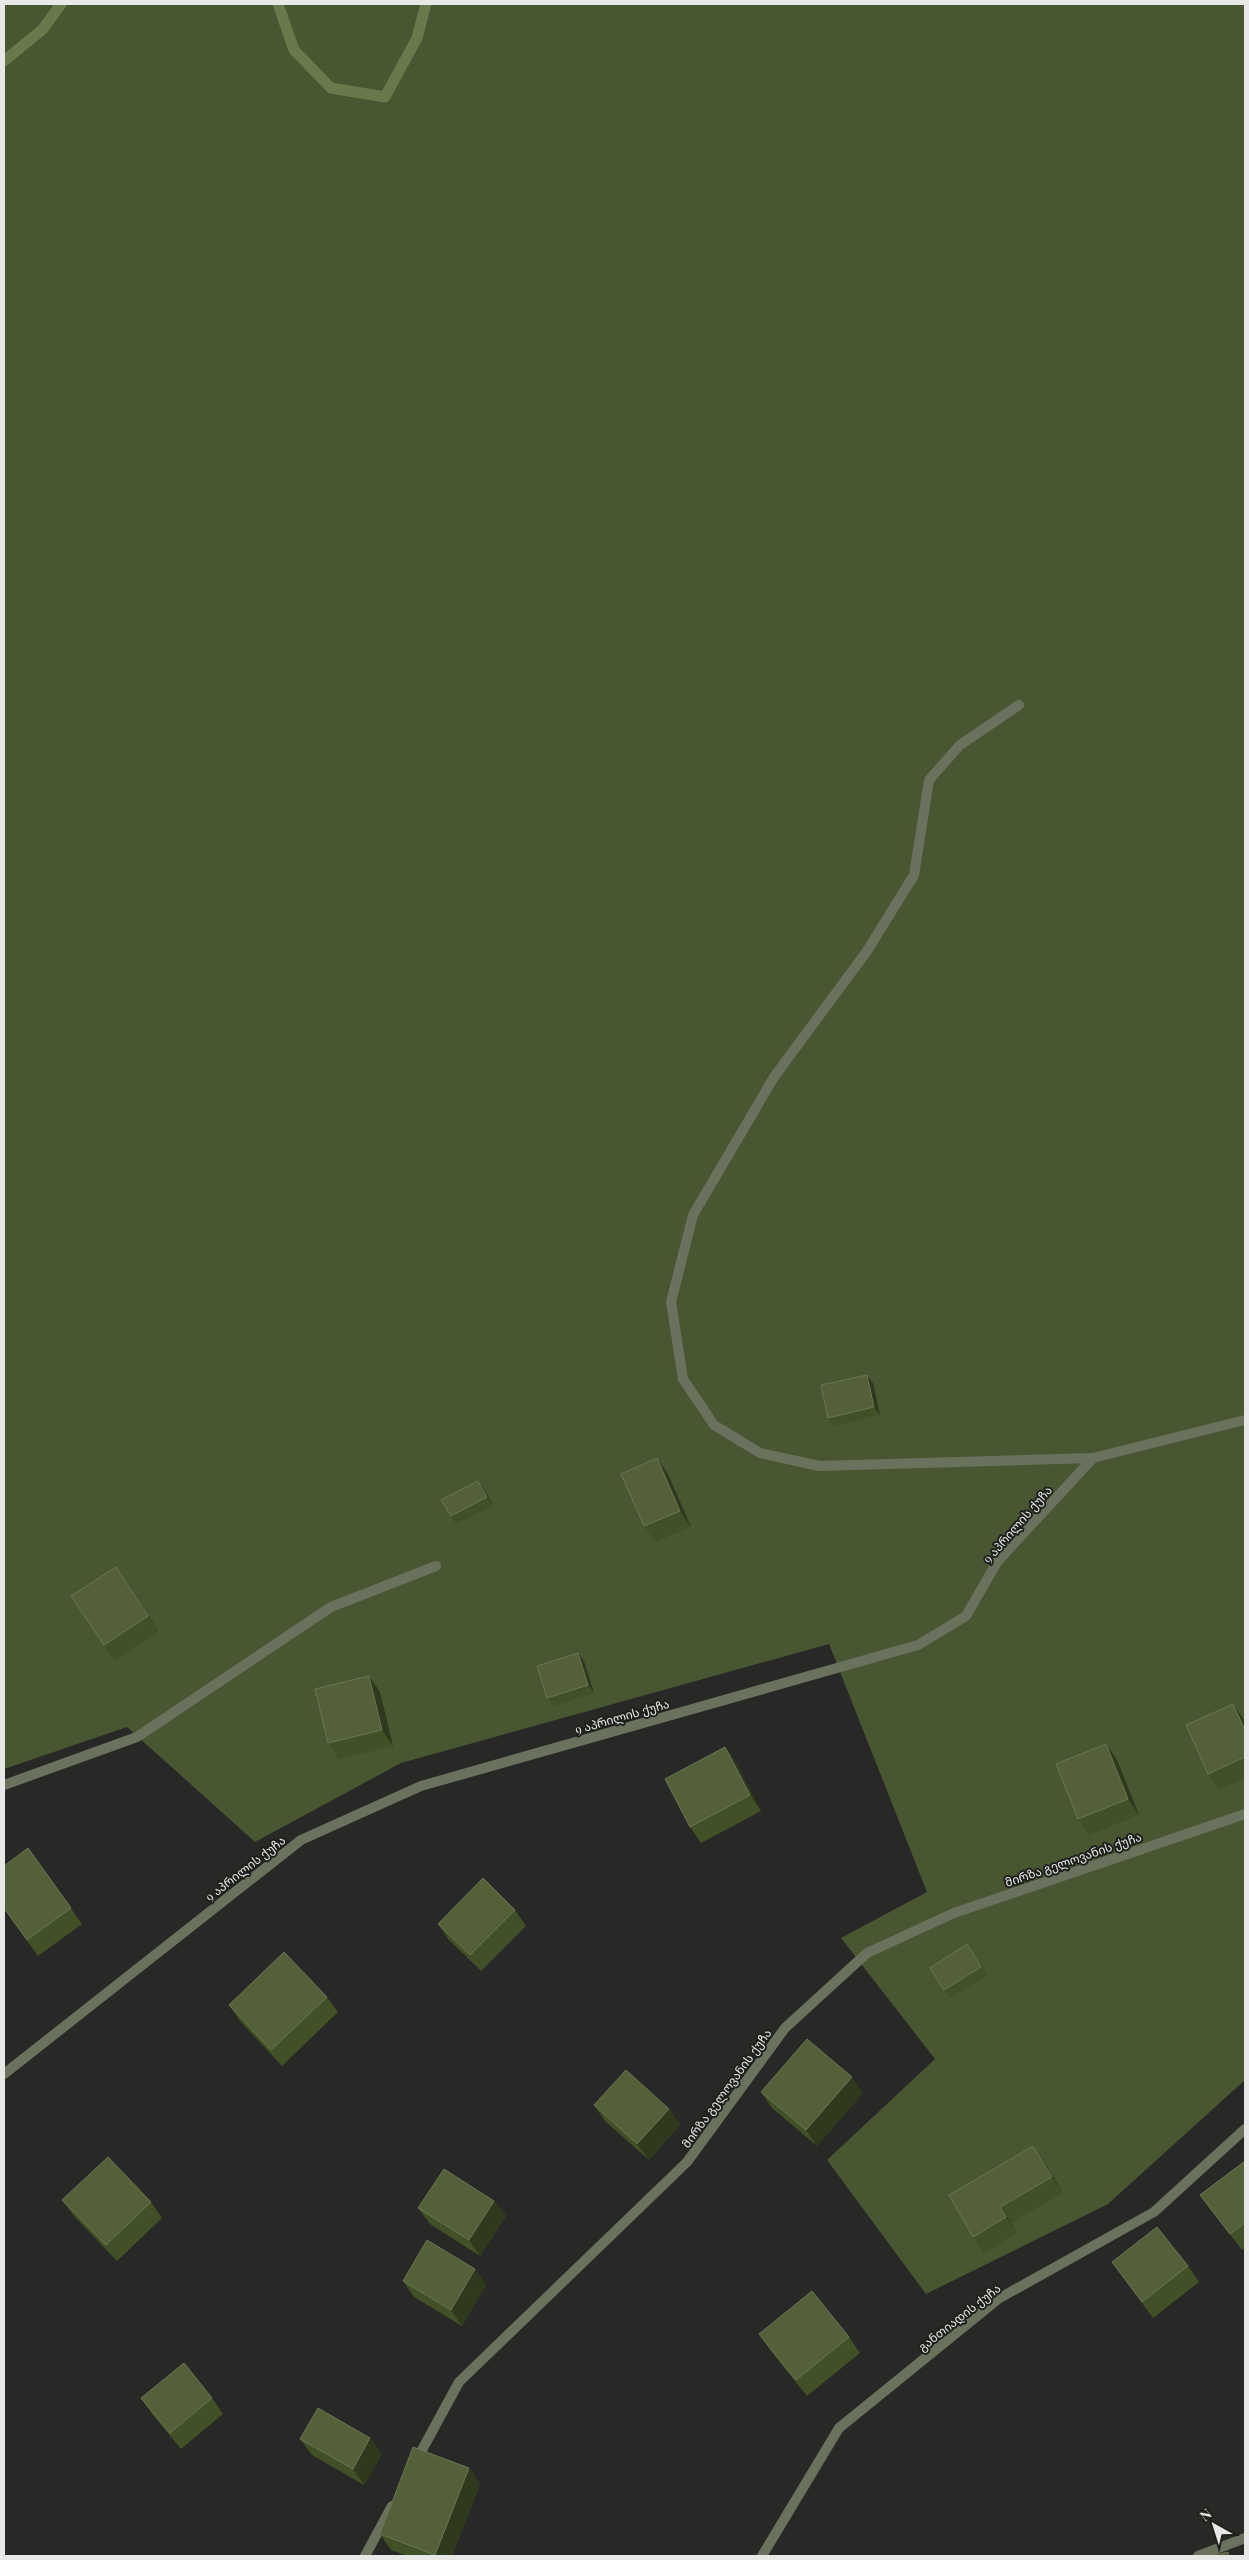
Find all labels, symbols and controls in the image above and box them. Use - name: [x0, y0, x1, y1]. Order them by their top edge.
- street label: 9 აპრილის ქუჩა: [979, 1482, 1056, 1567]
- street label: 9 აპრილის ქუჩა: [573, 1695, 671, 1738]
- street label: მირზა გელოვანის ქუჩა: [1003, 1828, 1144, 1891]
- street label: 9 აპრილის ქუჩა: [202, 1832, 289, 1905]
- street label: მირზა გელოვანის ქუჩა: [677, 2025, 775, 2151]
- street label: განთიადის ქუჩა: [914, 2280, 1004, 2355]
- north arrow: [1189, 2500, 1239, 2550]
- text: N: [1196, 2504, 1215, 2525]

